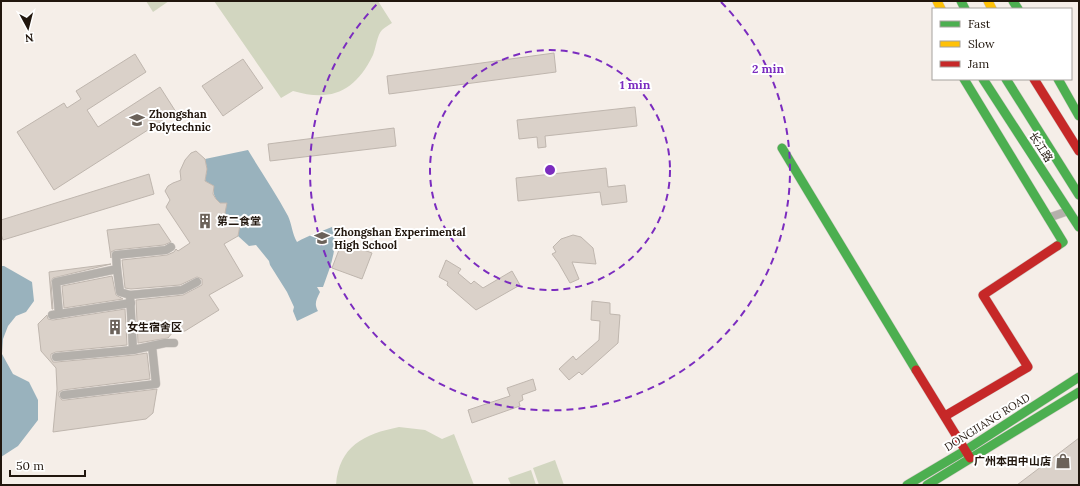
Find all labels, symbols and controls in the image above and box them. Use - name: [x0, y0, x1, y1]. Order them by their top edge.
- north arrow: [8, 8, 48, 48]
- legend: [932, 8, 1072, 80]
- text: Fast: [968, 16, 991, 31]
- text: N: [24, 30, 34, 45]
- text: Slow: [968, 36, 995, 51]
- text: Jam: [967, 56, 989, 71]
- text: 2 min: [752, 61, 784, 76]
- text: 1 min: [620, 77, 651, 92]
- place label: Zhongshan Polytechnic: [149, 107, 211, 134]
- school or university icon: Zhongshan Polytechnic: [128, 111, 146, 129]
- street label: 长江路: [1026, 129, 1056, 165]
- centre of rings: [543, 163, 557, 177]
- building icon: 第二食堂: [196, 212, 214, 230]
- place label: 第二食堂: [217, 214, 261, 228]
- place label: Zhongshan Experimental High School: [334, 225, 466, 252]
- school or university icon: Zhongshan Experimental High School: [313, 229, 331, 247]
- building icon: 女生宿舍区: [106, 318, 124, 336]
- place label: 女生宿舍区: [127, 320, 182, 334]
- street label: DONGJIANG ROAD: [942, 390, 1032, 454]
- scale bar: [10, 452, 85, 478]
- shop icon: 广州本田中山店: [1054, 452, 1072, 470]
- place label: 广州本田中山店: [974, 454, 1051, 468]
- text: 50 m: [16, 458, 44, 473]

